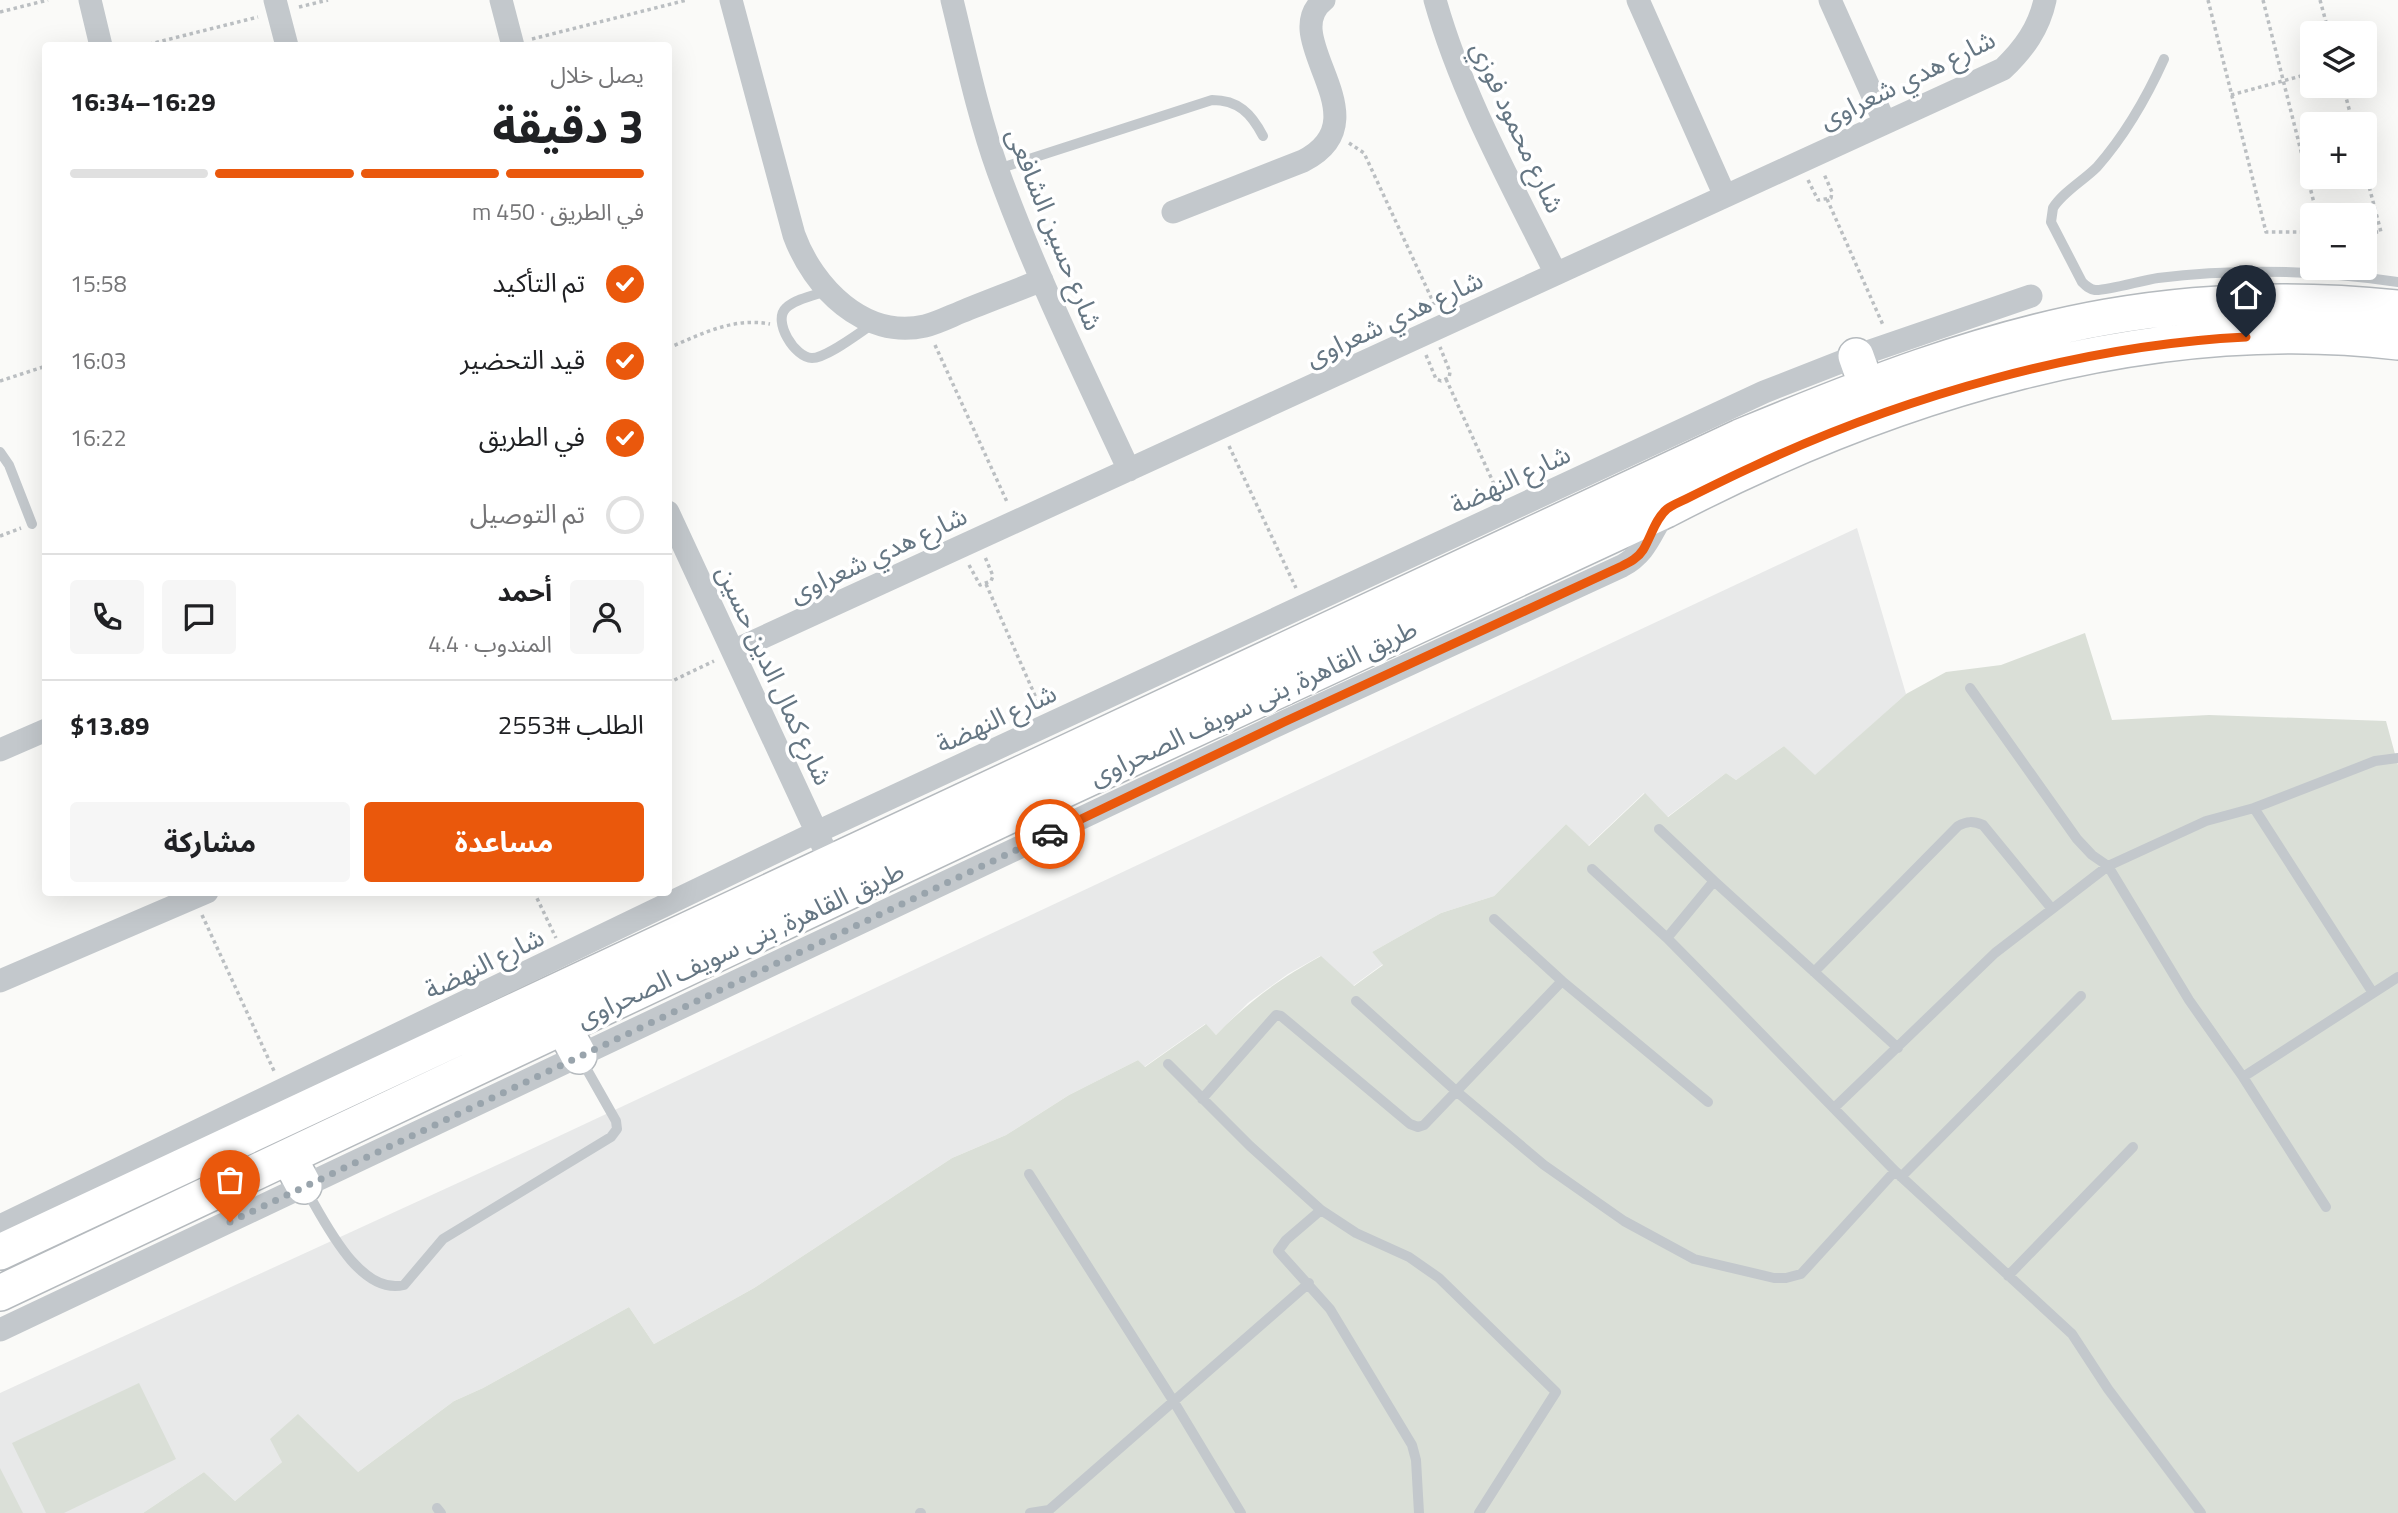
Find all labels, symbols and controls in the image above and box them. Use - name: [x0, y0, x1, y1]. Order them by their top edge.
- street label: شارع هدي شعراوى: [1812, 19, 2002, 139]
- map controls: [2300, 21, 2377, 280]
- button: layers: [2300, 21, 2377, 98]
- street label: شارع محمود فوزي: [1460, 35, 1575, 220]
- text: يصل خلال: [550, 57, 644, 92]
- text: 16:29–16:34: [70, 82, 216, 121]
- text: 3 دقيقة: [492, 91, 644, 161]
- button: +: [2300, 112, 2377, 189]
- street label: شارع حسين الشافعى: [997, 122, 1113, 336]
- text: في الطريق · 450 m: [472, 194, 644, 229]
- button: −: [2300, 203, 2377, 280]
- street label: شارع هدي شعراوى: [1299, 260, 1490, 377]
- text: تم التأكيد: [492, 263, 585, 302]
- icon: check: [606, 265, 644, 303]
- pin: [2216, 265, 2276, 337]
- text: 15:58: [70, 266, 127, 301]
- icon: home: [2227, 276, 2265, 314]
- text: قيد التحضير: [460, 340, 585, 379]
- icon: check: [606, 342, 644, 380]
- text: 16:03: [70, 343, 127, 378]
- text: في الطريق: [479, 417, 585, 456]
- icon: check: [606, 419, 644, 457]
- text: 16:22: [70, 420, 127, 455]
- street label: شارع النهضة: [1443, 434, 1577, 524]
- text: تم التوصيل: [470, 494, 585, 533]
- street label: شارع هدي شعراوى: [783, 496, 974, 613]
- street label: شارع كمال الدين حسين: [707, 559, 843, 791]
- text: أحمد: [498, 572, 552, 611]
- button: phone: [70, 580, 144, 654]
- button: chat: [162, 580, 236, 654]
- button: person: [570, 580, 644, 654]
- street label: طريق القاهرة, بنى سويف الصحراوى: [1082, 609, 1424, 795]
- text: المندوب · 4.4: [428, 626, 552, 661]
- street label: شارع النهضة: [929, 673, 1063, 763]
- text: الطلب #2553: [498, 705, 644, 744]
- text: $13.89: [70, 706, 149, 745]
- courier: [1015, 799, 1085, 869]
- button: مشاركة: [70, 802, 350, 882]
- button: مساعدة: [364, 802, 644, 882]
- icon: car: [1031, 815, 1069, 853]
- street label: طريق القاهرة, بنى سويف الصحراوى: [569, 851, 911, 1037]
- street label: شارع النهضة: [418, 917, 550, 1009]
- pin: [200, 1150, 260, 1222]
- icon: bag: [211, 1161, 249, 1199]

